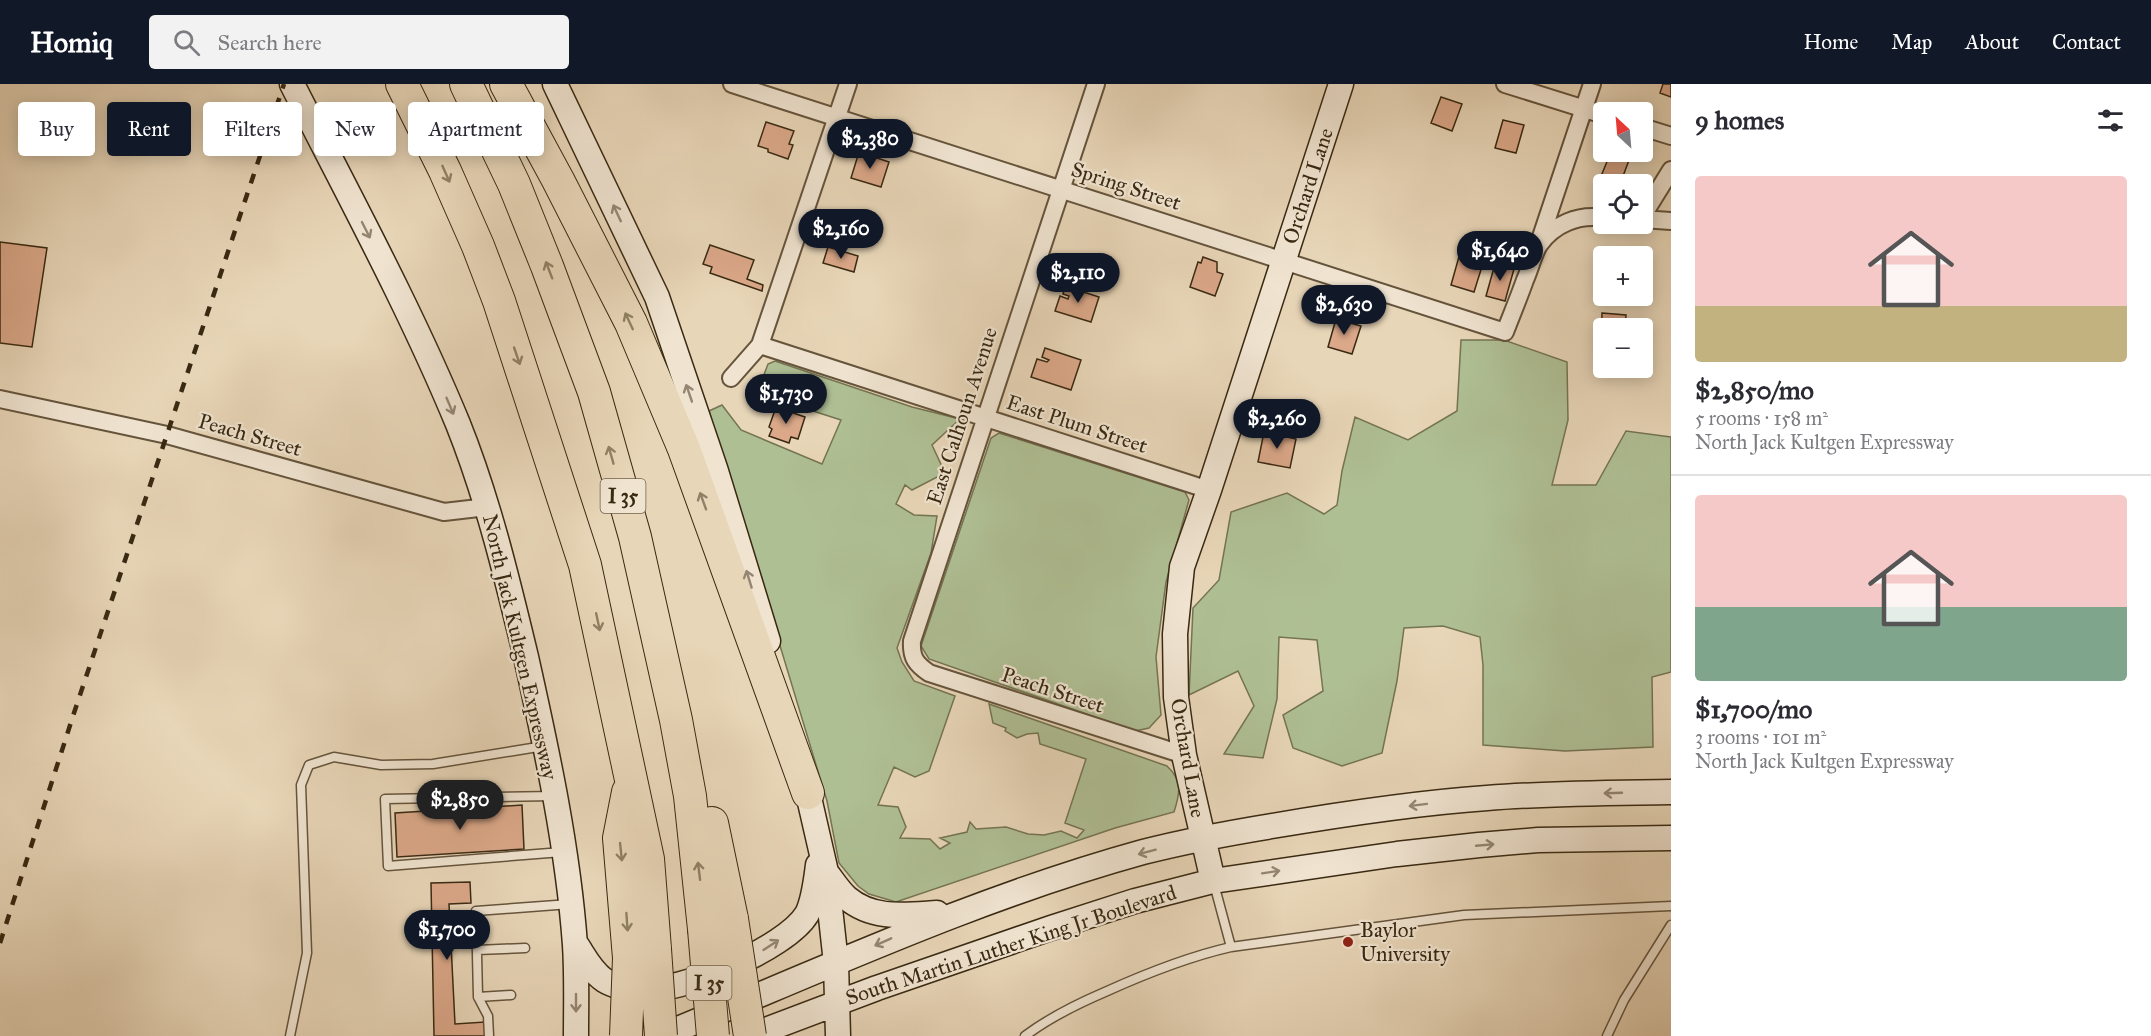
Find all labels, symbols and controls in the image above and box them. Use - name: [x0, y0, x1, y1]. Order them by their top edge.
- search box: [149, 15, 569, 69]
- text: Homiq: [30, 25, 113, 60]
- icon: search: [170, 26, 203, 59]
- text: Search here: [218, 29, 322, 56]
- text: Home: [1803, 29, 1858, 55]
- text: Map: [1891, 29, 1932, 55]
- text: About: [1965, 29, 2019, 55]
- text: Contact: [2052, 29, 2121, 55]
- chip: Buy: [18, 102, 95, 156]
- chip: Rent: [107, 102, 191, 156]
- chip: Filters: [203, 102, 302, 156]
- chip: New: [314, 102, 396, 156]
- chip: Apartment: [408, 102, 544, 156]
- north arrow: [1593, 102, 1653, 162]
- map controls: [1593, 102, 1653, 378]
- text: 9 homes: [1695, 104, 1784, 136]
- icon: filters: [2094, 104, 2127, 137]
- pin: $2,380: [821, 119, 919, 170]
- street label: Orchard Lane: [1277, 124, 1339, 247]
- text: $2,380: [841, 126, 899, 150]
- street label: Spring Street: [1068, 156, 1185, 216]
- one-way arrow: [442, 165, 453, 183]
- button: locate: [1593, 174, 1653, 234]
- one-way arrow: [611, 204, 623, 222]
- pin: $2,160: [792, 209, 890, 260]
- icon: home: [1857, 215, 1965, 323]
- text: $2,160: [812, 216, 870, 240]
- one-way arrow: [360, 221, 372, 239]
- pin: $1,640: [1451, 231, 1549, 282]
- text: $1,640: [1471, 238, 1529, 262]
- button: +: [1593, 246, 1653, 306]
- pin: $2,110: [1029, 253, 1127, 304]
- text: $2,110: [1051, 260, 1105, 284]
- one-way arrow: [543, 261, 554, 280]
- pin: $2,630: [1295, 285, 1393, 336]
- text: $2,630: [1315, 292, 1373, 316]
- one-way arrow: [623, 312, 635, 330]
- button: −: [1593, 318, 1653, 378]
- street label: East Calhoun Avenue: [921, 324, 1003, 508]
- one-way arrow: [513, 346, 524, 364]
- pin: $1,730: [737, 374, 835, 425]
- text: $2,850/mo: [1695, 374, 1814, 406]
- text: $1,730: [759, 381, 813, 405]
- one-way arrow: [683, 384, 694, 403]
- street label: East Plum Street: [1003, 389, 1151, 459]
- one-way arrow: [445, 396, 456, 415]
- pin: $2,260: [1228, 399, 1326, 450]
- text: $2,260: [1247, 406, 1307, 430]
- text: 5 rooms · 158 m²: [1695, 406, 1828, 430]
- street label: Peach Street: [195, 408, 305, 462]
- text: North Jack Kultgen Expressway: [1695, 430, 1954, 454]
- one-way arrow: [605, 446, 617, 465]
- road number: I 35: [600, 479, 646, 513]
- one-way arrow: [696, 492, 707, 511]
- street label: North Jack Kultgen Expressway: [477, 512, 563, 783]
- icon: home: [1857, 534, 1965, 642]
- one-way arrow: [743, 570, 754, 589]
- one-way arrow: [592, 612, 604, 631]
- street label: Peach Street: [998, 661, 1108, 719]
- text: $1,700/mo: [1695, 693, 1812, 725]
- street label: Orchard Lane: [1165, 696, 1211, 820]
- text: 3 rooms · 101 m²: [1695, 725, 1826, 749]
- text: North Jack Kultgen Expressway: [1695, 749, 1954, 773]
- pin: $2,850: [411, 780, 509, 831]
- text: $2,850: [430, 787, 490, 811]
- one-way arrow: [1603, 788, 1623, 799]
- one-way arrow: [1409, 800, 1428, 811]
- one-way arrow: [1475, 839, 1495, 850]
- one-way arrow: [616, 841, 627, 861]
- one-way arrow: [1137, 847, 1156, 858]
- one-way arrow: [693, 862, 704, 881]
- one-way arrow: [1261, 866, 1281, 877]
- street label: South Martin Luther King Jr Boulevard: [842, 879, 1180, 1011]
- pin: $1,700: [398, 910, 496, 961]
- one-way arrow: [621, 911, 632, 931]
- text: $1,700: [418, 917, 476, 941]
- place label: Baylor University: [1360, 917, 1451, 967]
- marker: Baylor University: [1341, 935, 1355, 949]
- one-way arrow: [874, 937, 892, 949]
- one-way arrow: [763, 939, 779, 951]
- road number: I 35: [686, 966, 732, 1000]
- one-way arrow: [570, 992, 582, 1012]

